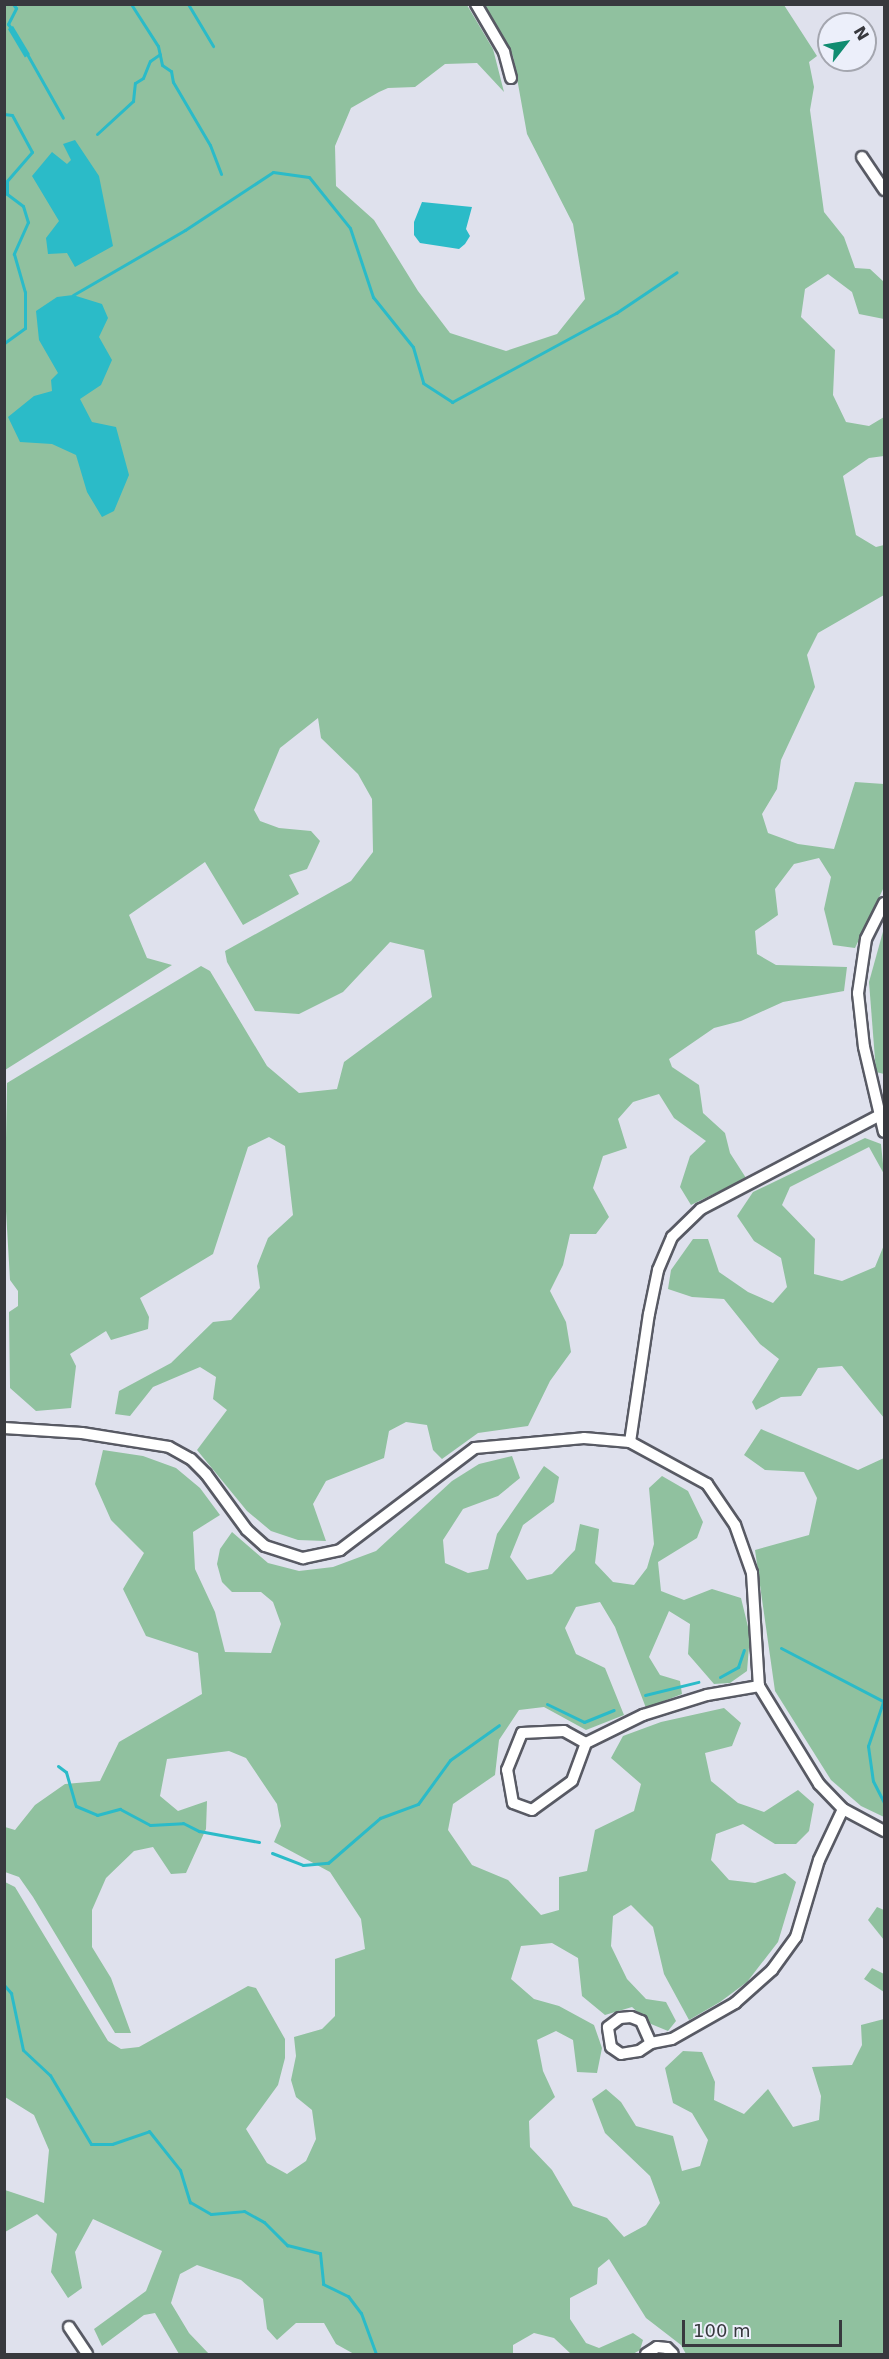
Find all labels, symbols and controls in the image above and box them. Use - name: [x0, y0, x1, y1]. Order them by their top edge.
- north arrow: [817, 12, 877, 72]
- text: N: [850, 23, 873, 44]
- scale bar: [685, 2308, 846, 2346]
- text: 100 m: [693, 2320, 751, 2341]

